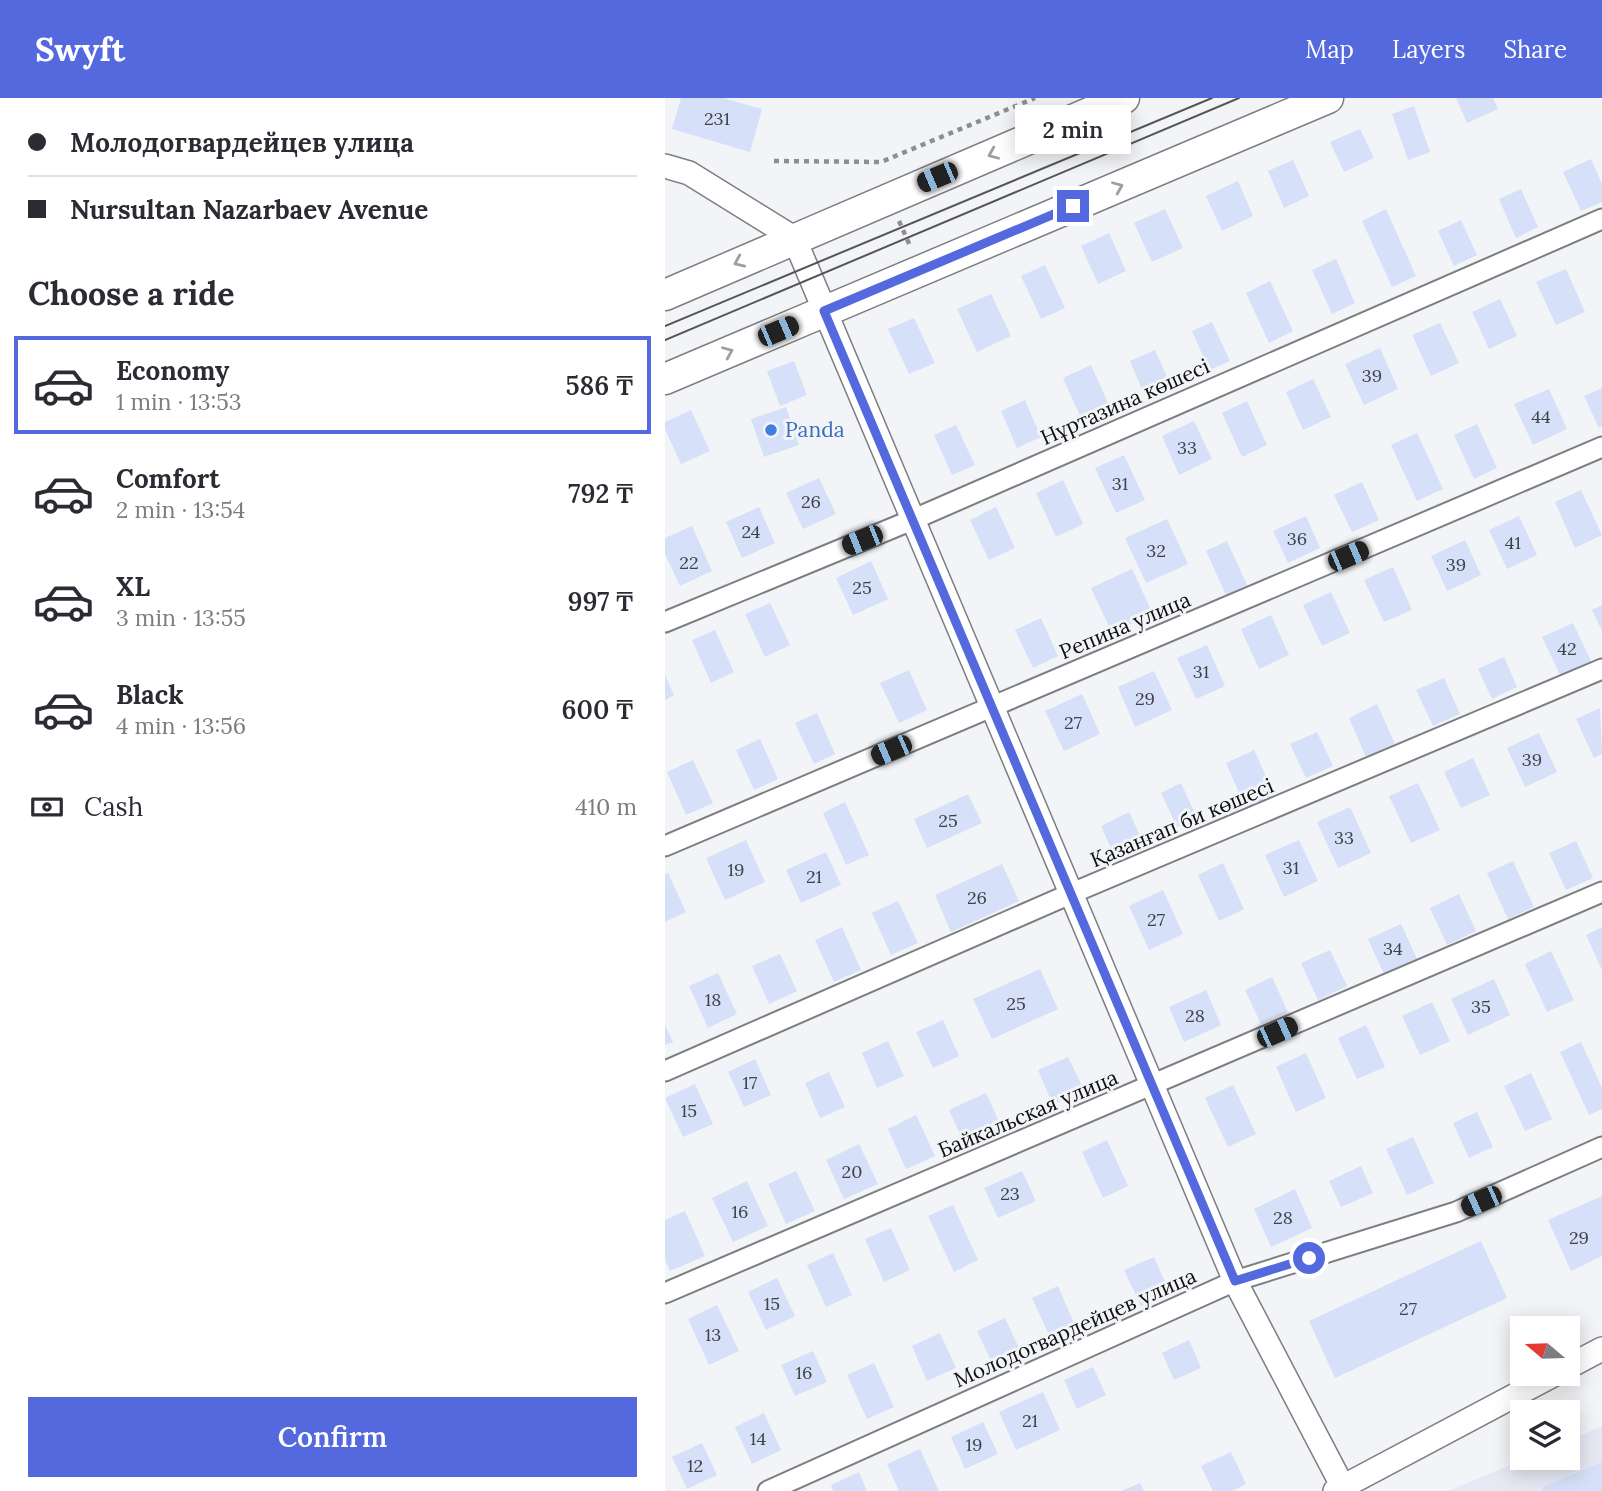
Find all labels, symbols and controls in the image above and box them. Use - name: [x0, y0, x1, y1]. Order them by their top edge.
- text: Swyft: [35, 28, 125, 70]
- text: Map: [1305, 34, 1354, 65]
- text: Layers: [1392, 34, 1465, 65]
- text: Share: [1503, 34, 1567, 65]
- callout: 2 min: [1015, 105, 1131, 154]
- house number: 231: [704, 107, 730, 130]
- text: 2 min: [1043, 115, 1103, 144]
- text: Молодогвардейцев улица: [70, 126, 414, 159]
- one-way arrow: [988, 145, 1000, 159]
- car: [914, 159, 961, 195]
- one-way arrow: [1111, 181, 1123, 195]
- route end: [1057, 190, 1089, 222]
- text: Nursultan Nazarbaev Avenue: [70, 193, 428, 226]
- one-way arrow: [734, 254, 746, 268]
- text: Choose a ride: [28, 273, 235, 314]
- car: [755, 313, 802, 349]
- one-way arrow: [721, 346, 733, 360]
- street label: Нұртазина көшесі: [1036, 352, 1214, 451]
- icon: car: [32, 354, 95, 417]
- text: Economy: [116, 354, 229, 387]
- house number: 39: [1362, 364, 1382, 387]
- text: 586 ₸: [565, 369, 633, 402]
- text: 1 min · 13:53: [116, 387, 242, 416]
- house number: 44: [1531, 405, 1551, 428]
- place label: Panda: [785, 416, 845, 443]
- marker: Panda: [763, 422, 779, 438]
- house number: 33: [1177, 436, 1197, 459]
- icon: car: [32, 462, 95, 525]
- text: Comfort: [116, 462, 220, 495]
- house number: 31: [1112, 472, 1128, 495]
- text: 792 ₸: [568, 477, 633, 510]
- house number: 26: [801, 490, 821, 513]
- text: 2 min · 13:54: [116, 495, 245, 524]
- house number: 24: [741, 520, 761, 543]
- car: [839, 522, 886, 558]
- house number: 36: [1287, 527, 1307, 550]
- house number: 41: [1505, 531, 1521, 554]
- car: [1325, 538, 1372, 574]
- house number: 32: [1146, 539, 1166, 562]
- house number: 22: [679, 551, 699, 574]
- house number: 39: [1446, 553, 1466, 576]
- icon: car: [32, 570, 95, 633]
- text: XL: [116, 570, 150, 603]
- house number: 25: [852, 576, 872, 599]
- text: 997 ₸: [567, 585, 633, 618]
- street label: Репина улица: [1055, 586, 1195, 665]
- text: 3 min · 13:55: [116, 603, 246, 632]
- house number: 42: [1557, 637, 1577, 660]
- house number: 31: [1193, 660, 1209, 683]
- icon: car: [32, 678, 95, 741]
- text: Black: [116, 678, 184, 711]
- house number: 29: [1135, 687, 1155, 710]
- text: 600 ₸: [562, 693, 633, 726]
- text: 4 min · 13:56: [116, 711, 246, 740]
- house number: 27: [1064, 711, 1082, 734]
- car: [868, 732, 915, 768]
- house number: 39: [1522, 748, 1542, 771]
- street label: Қазанғап би көшесі: [1086, 772, 1278, 873]
- icon: cash: [28, 788, 66, 826]
- text: Cash: [84, 790, 143, 823]
- text: 410 m: [575, 792, 637, 821]
- house number: 25: [938, 809, 958, 832]
- house number: 33: [1334, 826, 1354, 849]
- house number: 31: [1283, 856, 1299, 879]
- house number: 19: [728, 858, 744, 881]
- house number: 21: [806, 865, 822, 888]
- house number: 26: [967, 886, 987, 909]
- house number: 27: [1147, 908, 1165, 931]
- house number: 34: [1383, 937, 1403, 960]
- house number: 18: [705, 988, 721, 1011]
- house number: 25: [1006, 992, 1026, 1015]
- house number: 35: [1471, 995, 1491, 1018]
- house number: 28: [1185, 1004, 1205, 1027]
- car: [1254, 1014, 1301, 1050]
- street label: Байкальская улица: [934, 1063, 1122, 1164]
- house number: 17: [743, 1071, 757, 1094]
- house number: 15: [681, 1099, 697, 1122]
- house number: 20: [842, 1160, 862, 1183]
- house number: 23: [1000, 1182, 1020, 1205]
- car: [1458, 1183, 1505, 1219]
- house number: 16: [732, 1200, 748, 1223]
- house number: 28: [1273, 1206, 1293, 1229]
- house number: 29: [1569, 1226, 1589, 1249]
- route start: [1293, 1242, 1325, 1274]
- street label: Молодогвардейцев улица: [949, 1262, 1200, 1393]
- house number: 15: [764, 1292, 780, 1315]
- house number: 27: [1399, 1297, 1417, 1320]
- north arrow: [1510, 1316, 1580, 1386]
- map controls: [1510, 1316, 1580, 1470]
- house number: 13: [705, 1323, 721, 1346]
- house number: 16: [796, 1361, 812, 1384]
- button: Confirm: [28, 1397, 637, 1477]
- button: layers: [1510, 1400, 1580, 1470]
- house number: 21: [1022, 1409, 1038, 1432]
- house number: 14: [750, 1427, 766, 1450]
- house number: 19: [966, 1433, 982, 1456]
- house number: 12: [687, 1454, 703, 1477]

